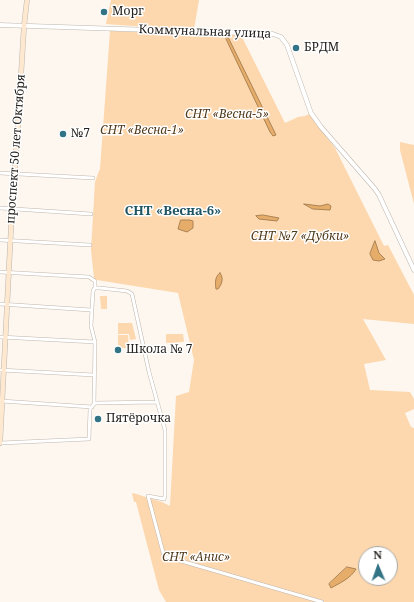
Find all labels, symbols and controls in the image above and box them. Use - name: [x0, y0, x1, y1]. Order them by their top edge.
- place label: Морг: [112, 5, 144, 19]
- marker: Морг: [99, 7, 109, 17]
- street label: Коммунальная улица: [138, 22, 272, 42]
- place label: БРДМ: [304, 41, 339, 55]
- marker: БРДМ: [291, 43, 301, 53]
- street label: проспект 50 лет Октября: [4, 74, 28, 224]
- park label: СНТ «Весна-5»: [185, 108, 269, 122]
- park label: СНТ «Весна-1»: [100, 124, 184, 138]
- place label: №7: [71, 127, 90, 141]
- marker: №7: [58, 129, 68, 139]
- district label: СНТ «Весна-6»: [125, 203, 221, 219]
- park label: СНТ №7 «Дубки»: [251, 230, 349, 244]
- place label: Школа № 7: [126, 343, 192, 357]
- marker: Школа № 7: [113, 345, 123, 355]
- place label: Пятёрочка: [106, 412, 171, 426]
- marker: Пятёрочка: [93, 414, 103, 424]
- north arrow: [358, 546, 398, 586]
- text: N: [373, 547, 382, 562]
- park label: СНТ «Анис»: [162, 551, 230, 565]

